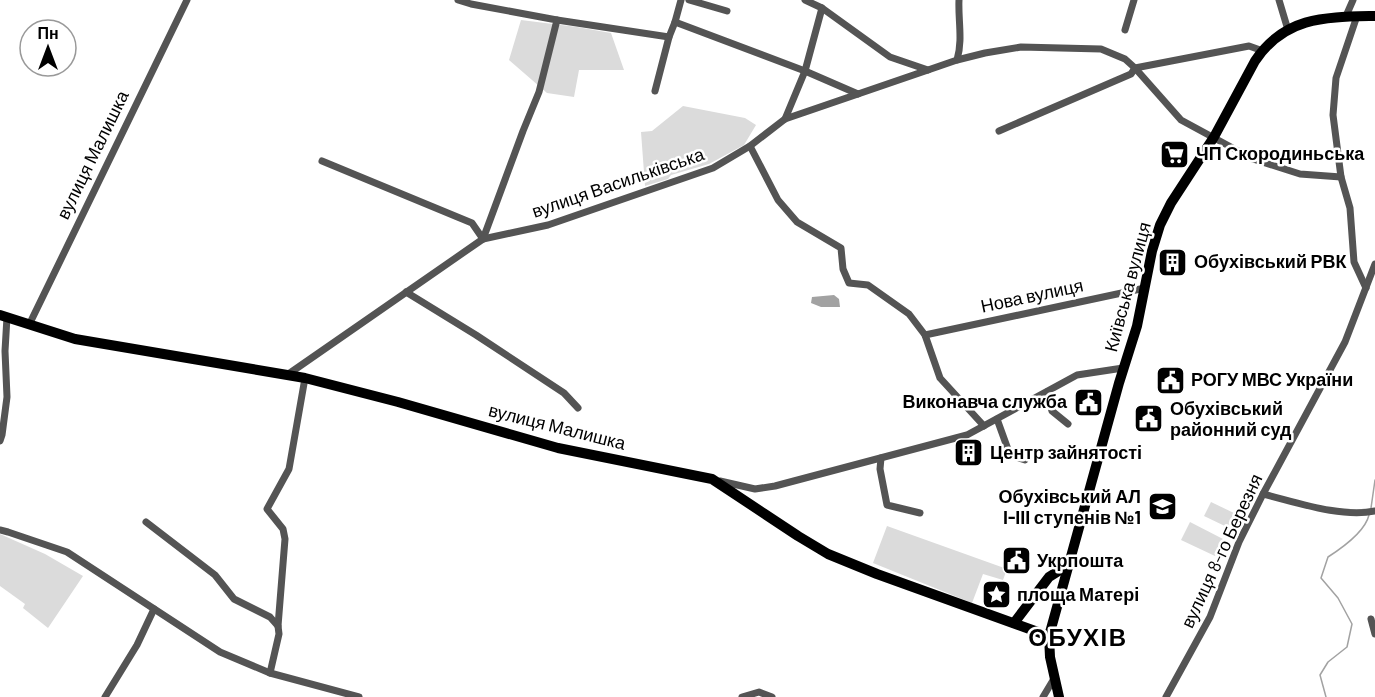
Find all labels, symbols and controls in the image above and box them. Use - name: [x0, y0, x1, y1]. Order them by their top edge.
- north arrow: [18, 18, 78, 78]
- text: Пн: [37, 23, 59, 42]
- street label: вулиця Малишка: [51, 86, 133, 223]
- supermarket icon: ЧП Скородиньська: [1159, 138, 1191, 170]
- street label: вулиця Васильківська: [529, 142, 708, 222]
- place label: ЧП Скородиньська: [1196, 142, 1365, 164]
- street label: Київська вулиця: [1099, 219, 1155, 354]
- building icon: Обухівський РВК: [1157, 246, 1189, 278]
- place label: Обухівський РВК: [1194, 250, 1348, 272]
- street label: Нова вулиця: [978, 273, 1085, 317]
- public building icon: РОГУ МВС України: [1154, 364, 1186, 396]
- place label: РОГУ МВС України: [1191, 368, 1353, 390]
- public building icon: Виконавча служба: [1072, 386, 1104, 418]
- place label: Виконавча служба: [903, 390, 1068, 412]
- place label: Обухівський районний суд: [1170, 397, 1292, 440]
- street label: вулиця Малишка: [486, 398, 629, 454]
- public building icon: Обухівський районний суд: [1133, 403, 1165, 435]
- building icon: Центр зайнятості: [953, 437, 985, 469]
- place label: Центр зайнятості: [990, 441, 1142, 463]
- street label: вулиця 8-го Березня: [1176, 470, 1266, 631]
- place label: Обухівський АЛ І-ІІІ ступенів №1: [999, 485, 1141, 528]
- school or university icon: Обухівський АЛ І-ІІІ ступенів №1: [1146, 491, 1178, 523]
- public building icon: Укрпошта: [1000, 545, 1032, 577]
- place label: Укрпошта: [1037, 549, 1124, 571]
- place icon: площа Матері: [980, 579, 1012, 611]
- place label: площа Матері: [1017, 583, 1139, 605]
- district label: ОБУХІВ: [1028, 622, 1128, 651]

